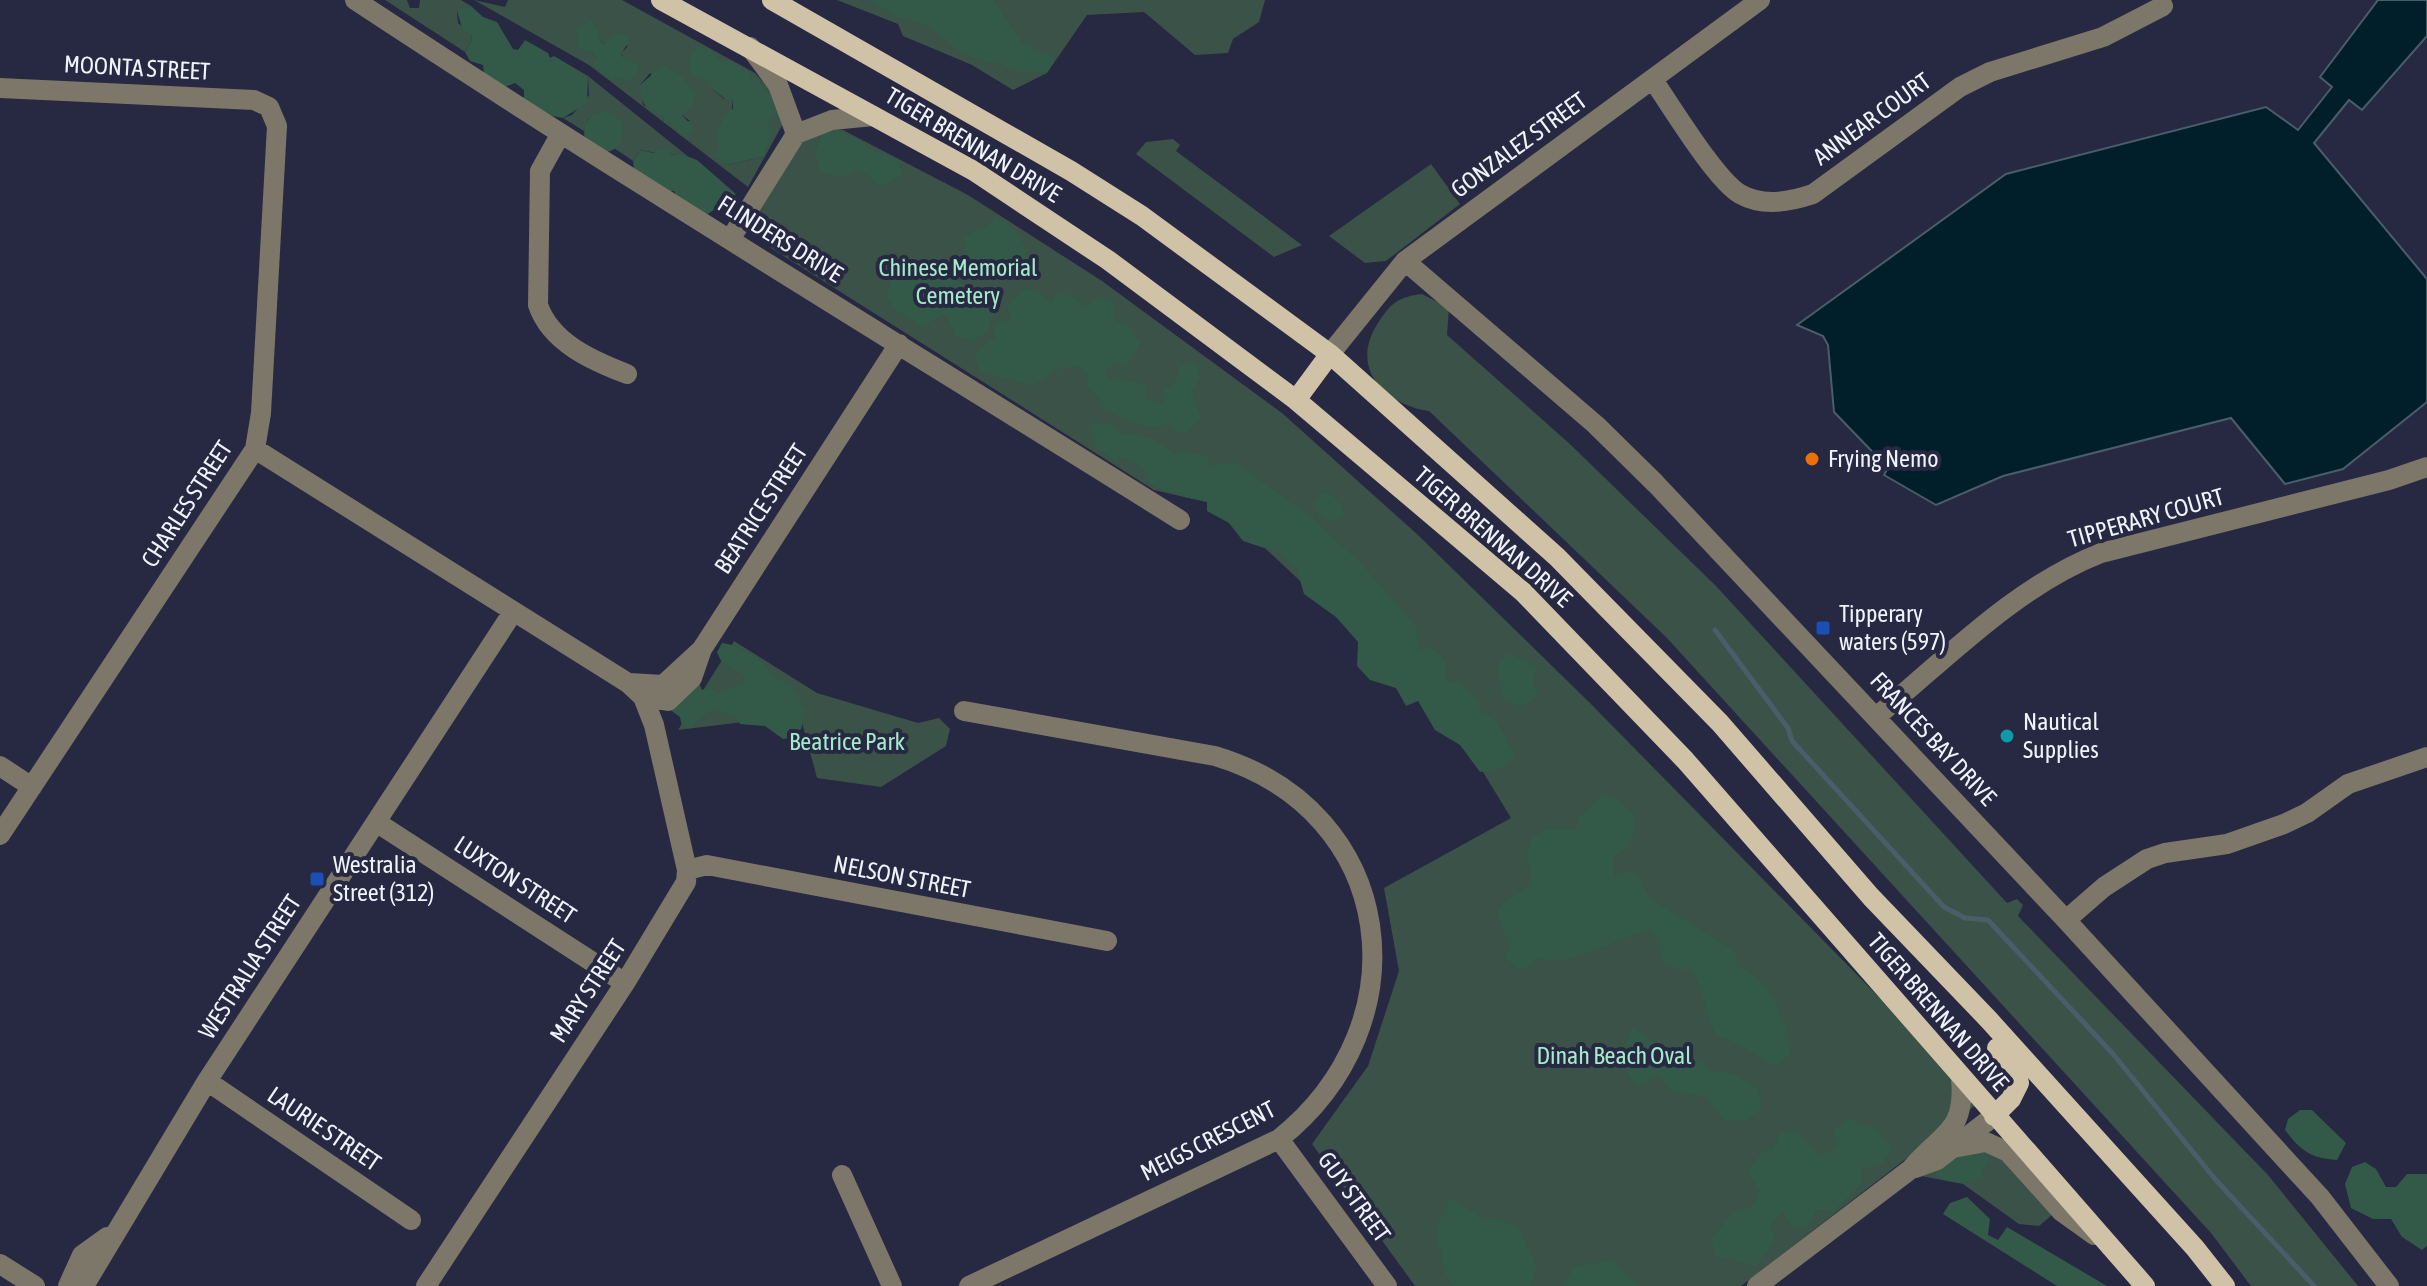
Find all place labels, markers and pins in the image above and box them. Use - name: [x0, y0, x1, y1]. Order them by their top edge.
- place label: Frying Nemo: [1828, 445, 1939, 472]
- marker: Frying Nemo: [1803, 450, 1821, 468]
- place label: Tipperary waters (597): [1839, 600, 1946, 655]
- marker: Tipperary waters (597): [1814, 619, 1832, 637]
- place label: Nautical Supplies: [2023, 708, 2099, 763]
- marker: Nautical Supplies: [1998, 727, 2016, 745]
- place label: Westralia Street (312): [333, 851, 434, 906]
- marker: Westralia Street (312): [308, 870, 326, 888]

